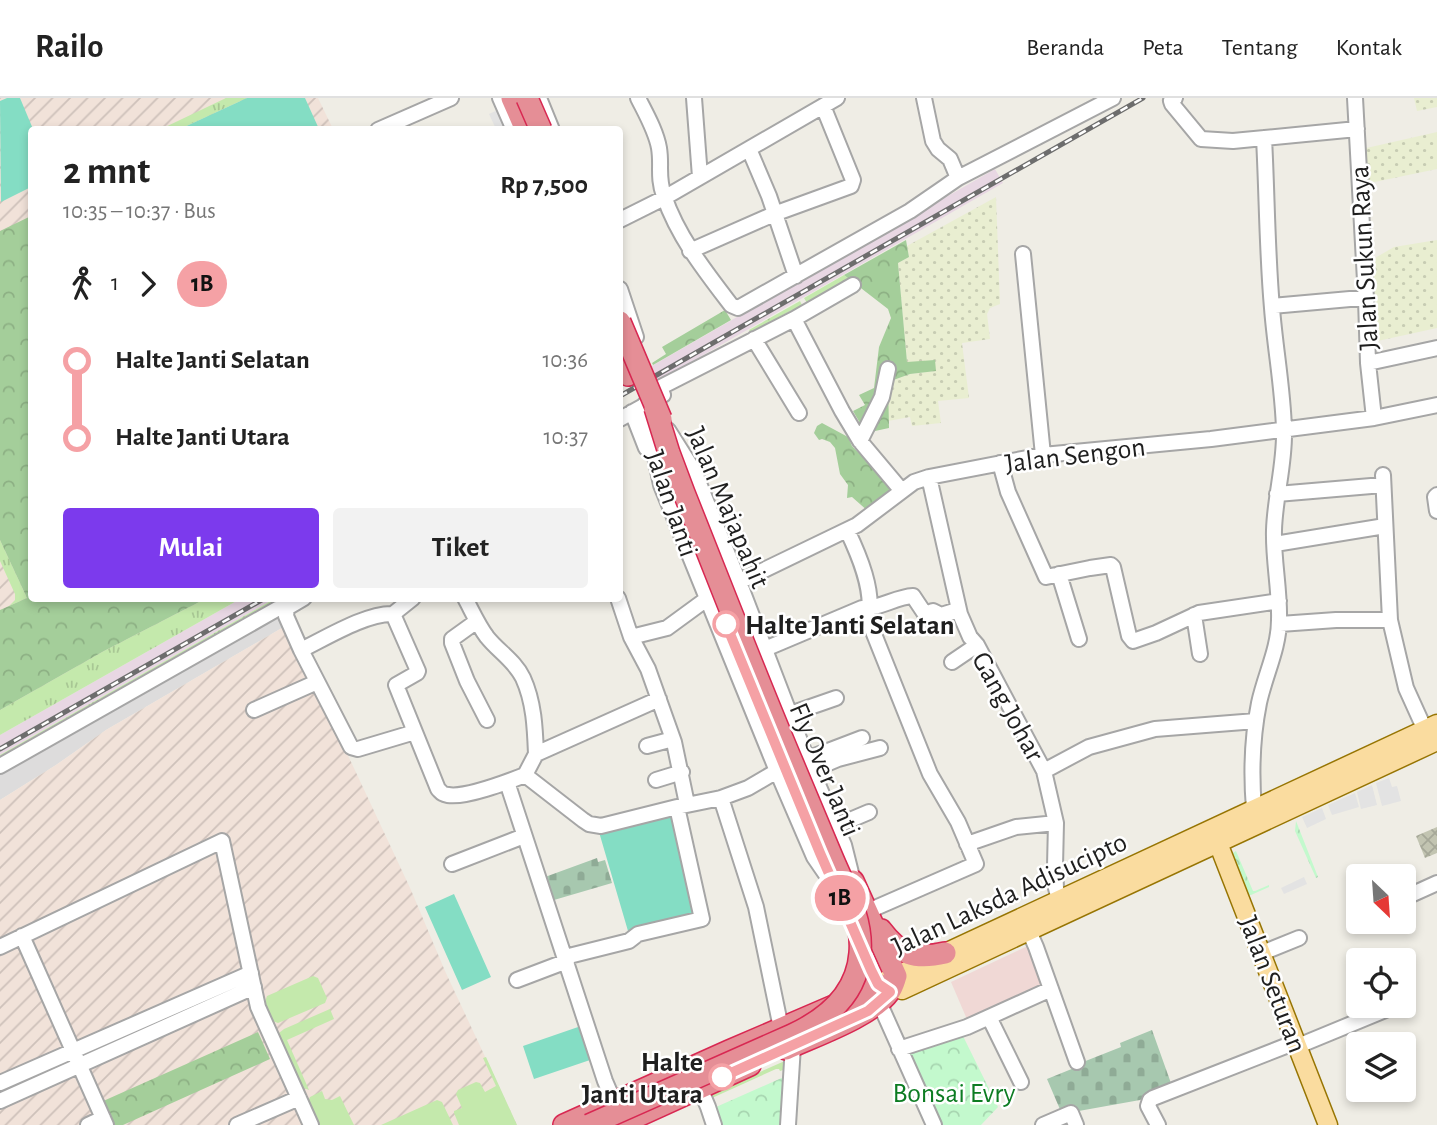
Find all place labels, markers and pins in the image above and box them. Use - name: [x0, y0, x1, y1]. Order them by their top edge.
- marker: Halte Janti Selatan: [713, 611, 739, 637]
- place label: Halte Janti Selatan: [745, 612, 955, 640]
- place label: Halte Janti Utara: [581, 1049, 703, 1109]
- marker: Halte Janti Utara: [709, 1064, 735, 1090]

